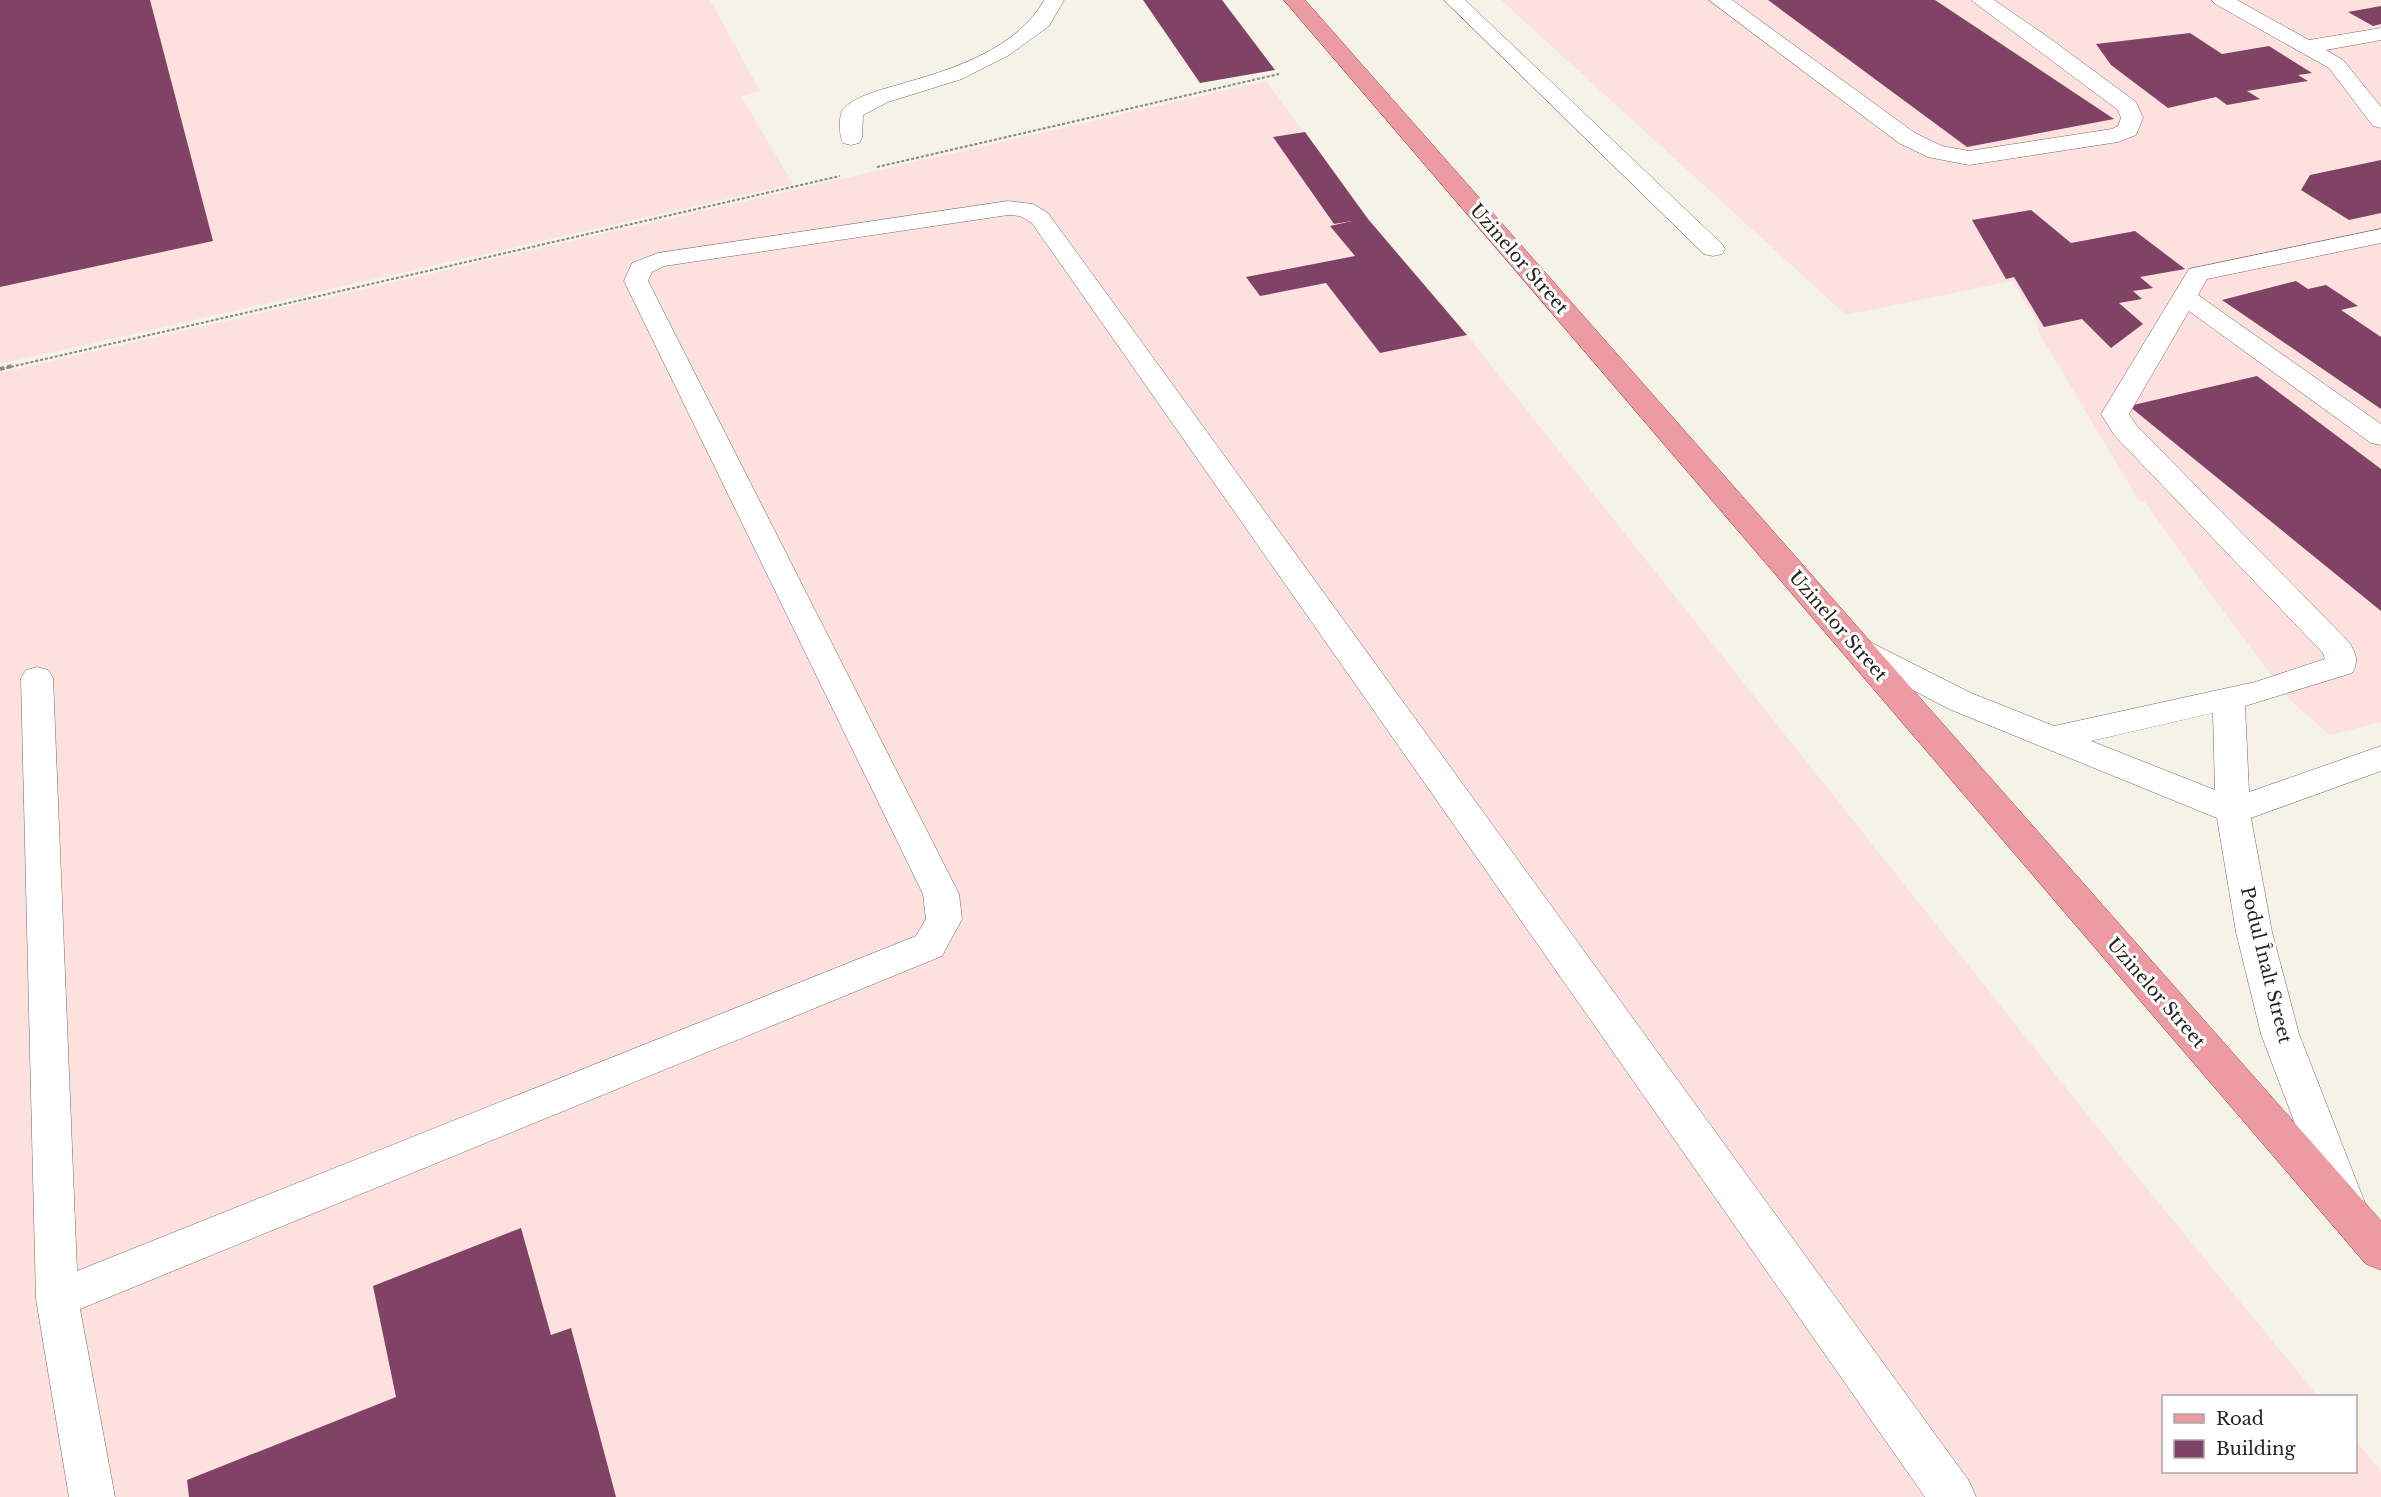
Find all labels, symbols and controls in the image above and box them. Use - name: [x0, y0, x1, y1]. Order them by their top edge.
- street label: Uzinelor Street: [1465, 199, 1573, 319]
- street label: Uzinelor Street: [1784, 566, 1892, 686]
- street label: Podul Înalt Street: [2236, 884, 2297, 1046]
- street label: Uzinelor Street: [2102, 933, 2210, 1053]
- legend: [2162, 1395, 2357, 1473]
- text: Road: [2216, 1408, 2264, 1430]
- text: Building: [2216, 1438, 2295, 1460]

